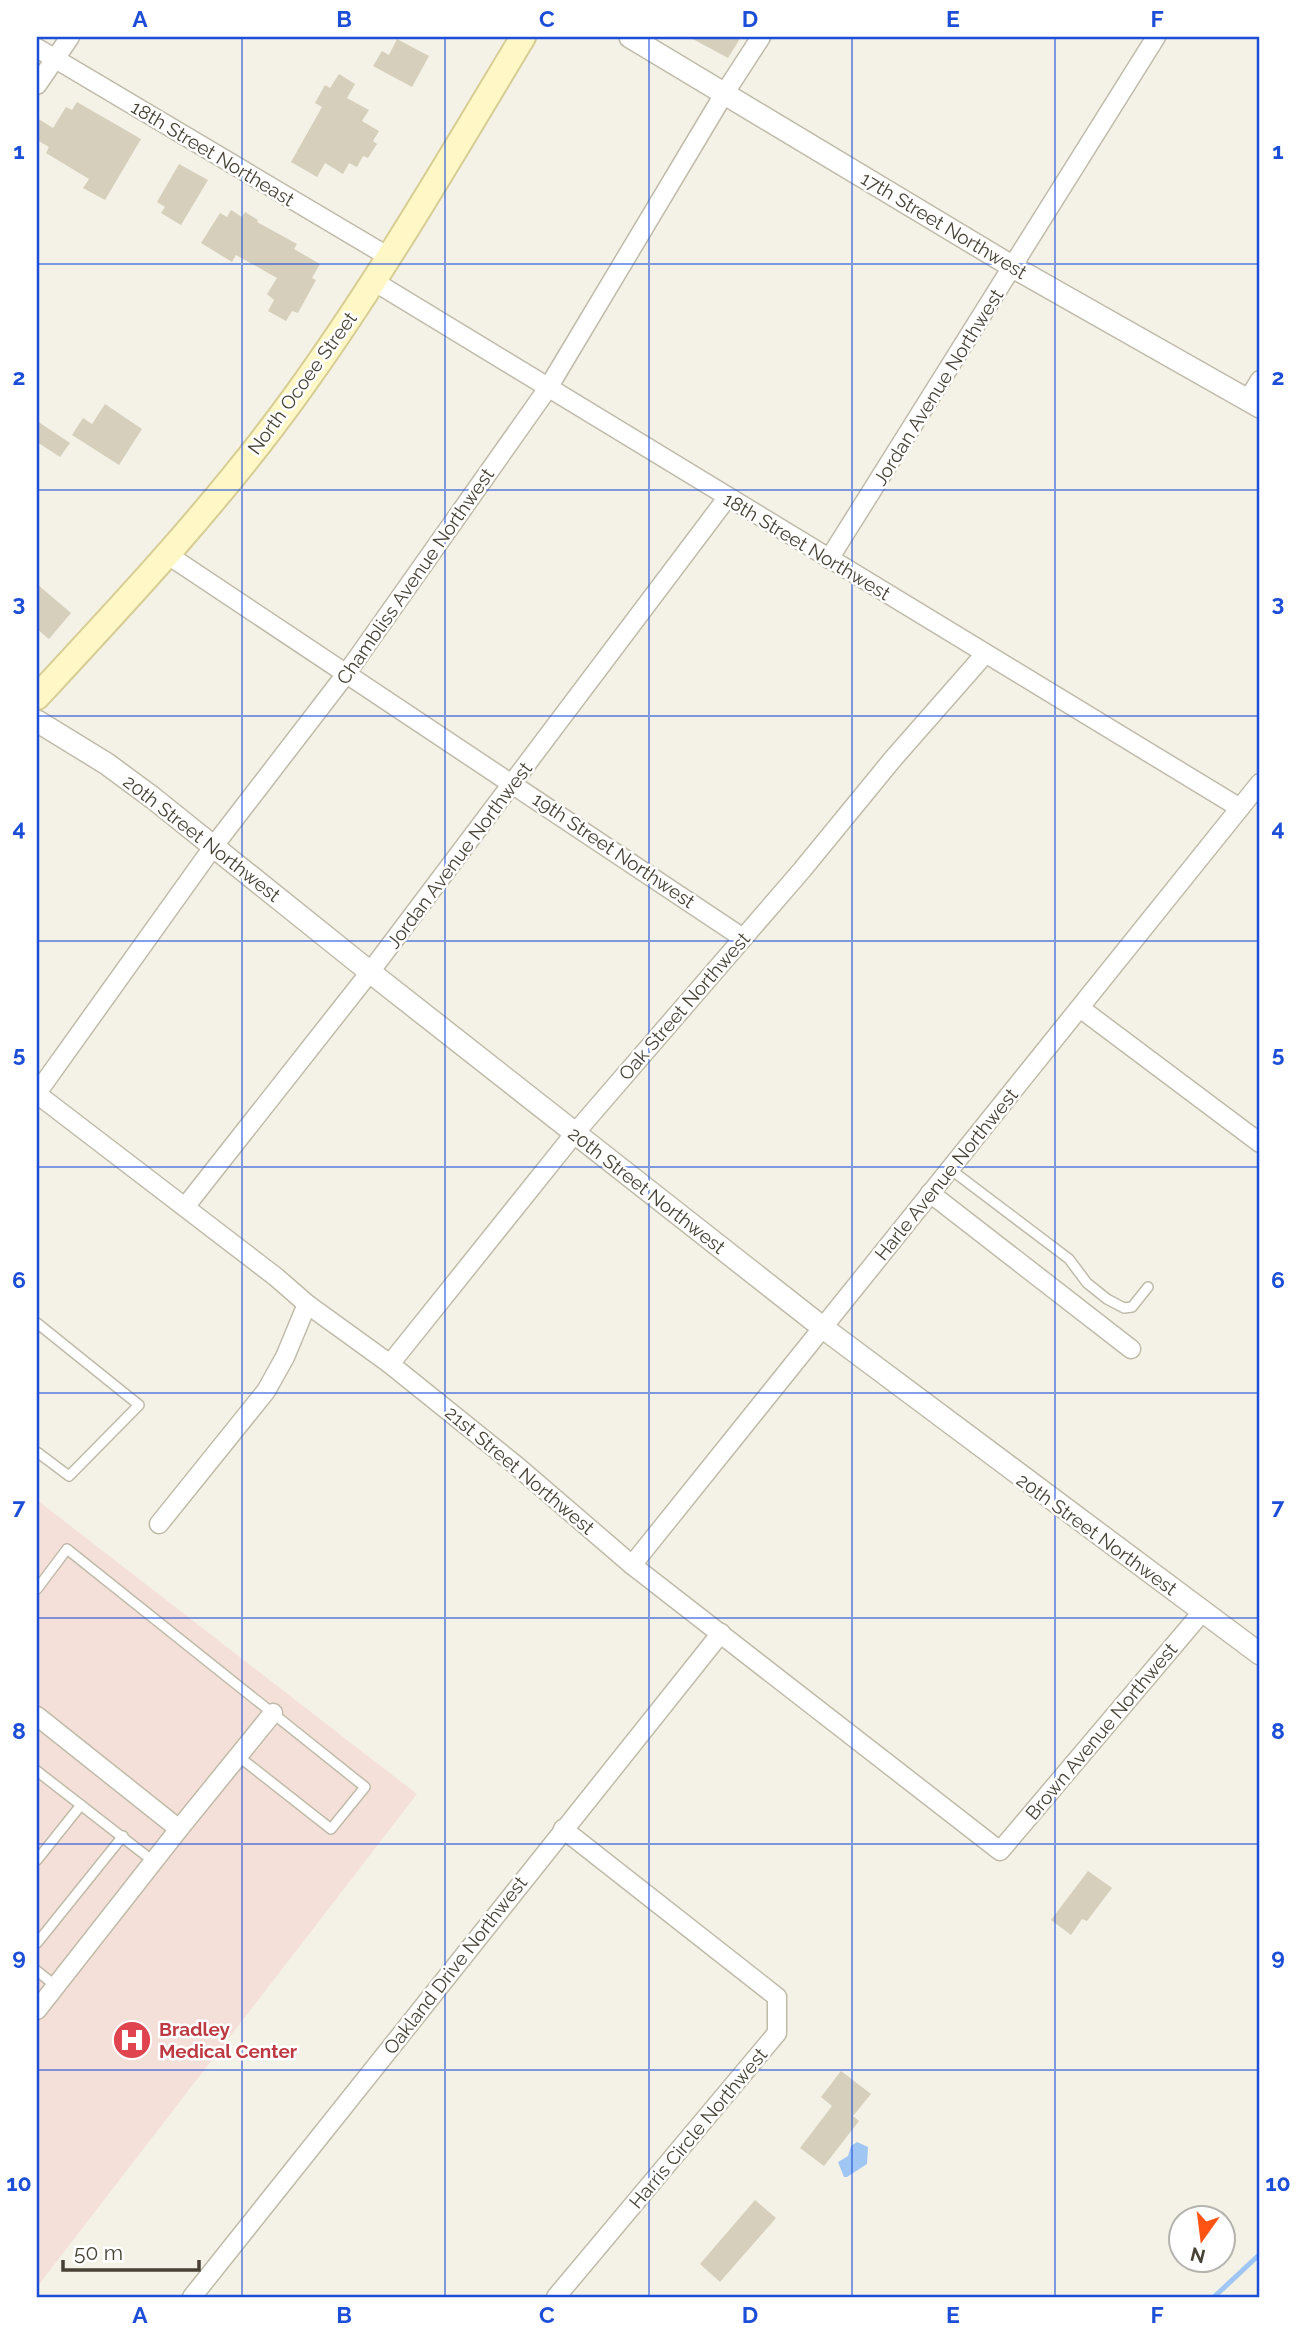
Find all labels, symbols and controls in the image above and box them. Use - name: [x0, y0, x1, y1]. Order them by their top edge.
- text: A: [132, 5, 148, 32]
- text: B: [336, 5, 352, 32]
- text: C: [539, 5, 555, 32]
- text: D: [742, 5, 758, 32]
- text: E: [946, 5, 960, 32]
- text: F: [1150, 5, 1164, 32]
- street label: 18th Street Northeast: [128, 96, 299, 211]
- text: 1: [13, 137, 25, 164]
- text: 1: [1272, 137, 1284, 164]
- street label: 17th Street Northwest: [857, 167, 1031, 284]
- street label: Jordan Avenue Northwest: [868, 284, 1008, 489]
- street label: North Ocoee Street: [243, 307, 361, 458]
- text: 2: [13, 363, 25, 390]
- text: 2: [1272, 363, 1284, 390]
- street label: Chambliss Avenue Northwest: [332, 463, 499, 688]
- street label: 18th Street Northwest: [720, 487, 895, 605]
- text: 3: [13, 589, 25, 616]
- text: 3: [1272, 589, 1284, 616]
- street label: Jordan Avenue Northwest: [382, 757, 537, 952]
- street label: 20th Street Northwest: [119, 770, 285, 906]
- street label: 19th Street Northwest: [529, 788, 700, 913]
- text: 4: [12, 814, 26, 841]
- text: 4: [1271, 814, 1285, 841]
- street label: Oak Street Northwest: [614, 927, 755, 1084]
- text: 5: [13, 1040, 26, 1067]
- text: 5: [1272, 1040, 1285, 1067]
- street label: Harle Avenue Northwest: [870, 1083, 1022, 1264]
- street label: 20th Street Northwest: [564, 1122, 730, 1258]
- text: 6: [12, 1266, 26, 1293]
- text: 6: [1271, 1266, 1285, 1293]
- street label: 21st Street Northwest: [441, 1401, 599, 1539]
- street label: 20th Street Northwest: [1013, 1468, 1182, 1600]
- text: 7: [13, 1492, 26, 1519]
- text: 7: [1272, 1492, 1285, 1519]
- street label: Brown Avenue Northwest: [1021, 1638, 1182, 1824]
- text: 8: [12, 1717, 26, 1744]
- text: 8: [1271, 1717, 1285, 1744]
- street label: Oakland Drive Northwest: [379, 1871, 532, 2058]
- text: 9: [12, 1943, 26, 1970]
- text: 9: [1271, 1943, 1285, 1970]
- place label: Bradley Medical Center: [159, 2018, 298, 2062]
- hospital icon: Bradley Medical Center: [111, 2019, 153, 2061]
- street label: Harris Circle Northwest: [625, 2043, 772, 2213]
- text: 10: [6, 2169, 32, 2196]
- text: 10: [1265, 2169, 1291, 2196]
- north arrow: [1168, 2204, 1238, 2274]
- scale bar: [63, 2229, 200, 2273]
- text: 50 m: [74, 2240, 123, 2265]
- text: N: [1188, 2243, 1208, 2268]
- text: A: [132, 2301, 148, 2328]
- text: B: [336, 2301, 352, 2328]
- text: C: [539, 2301, 555, 2328]
- text: D: [742, 2301, 758, 2328]
- text: E: [946, 2301, 960, 2328]
- text: F: [1150, 2301, 1164, 2328]

